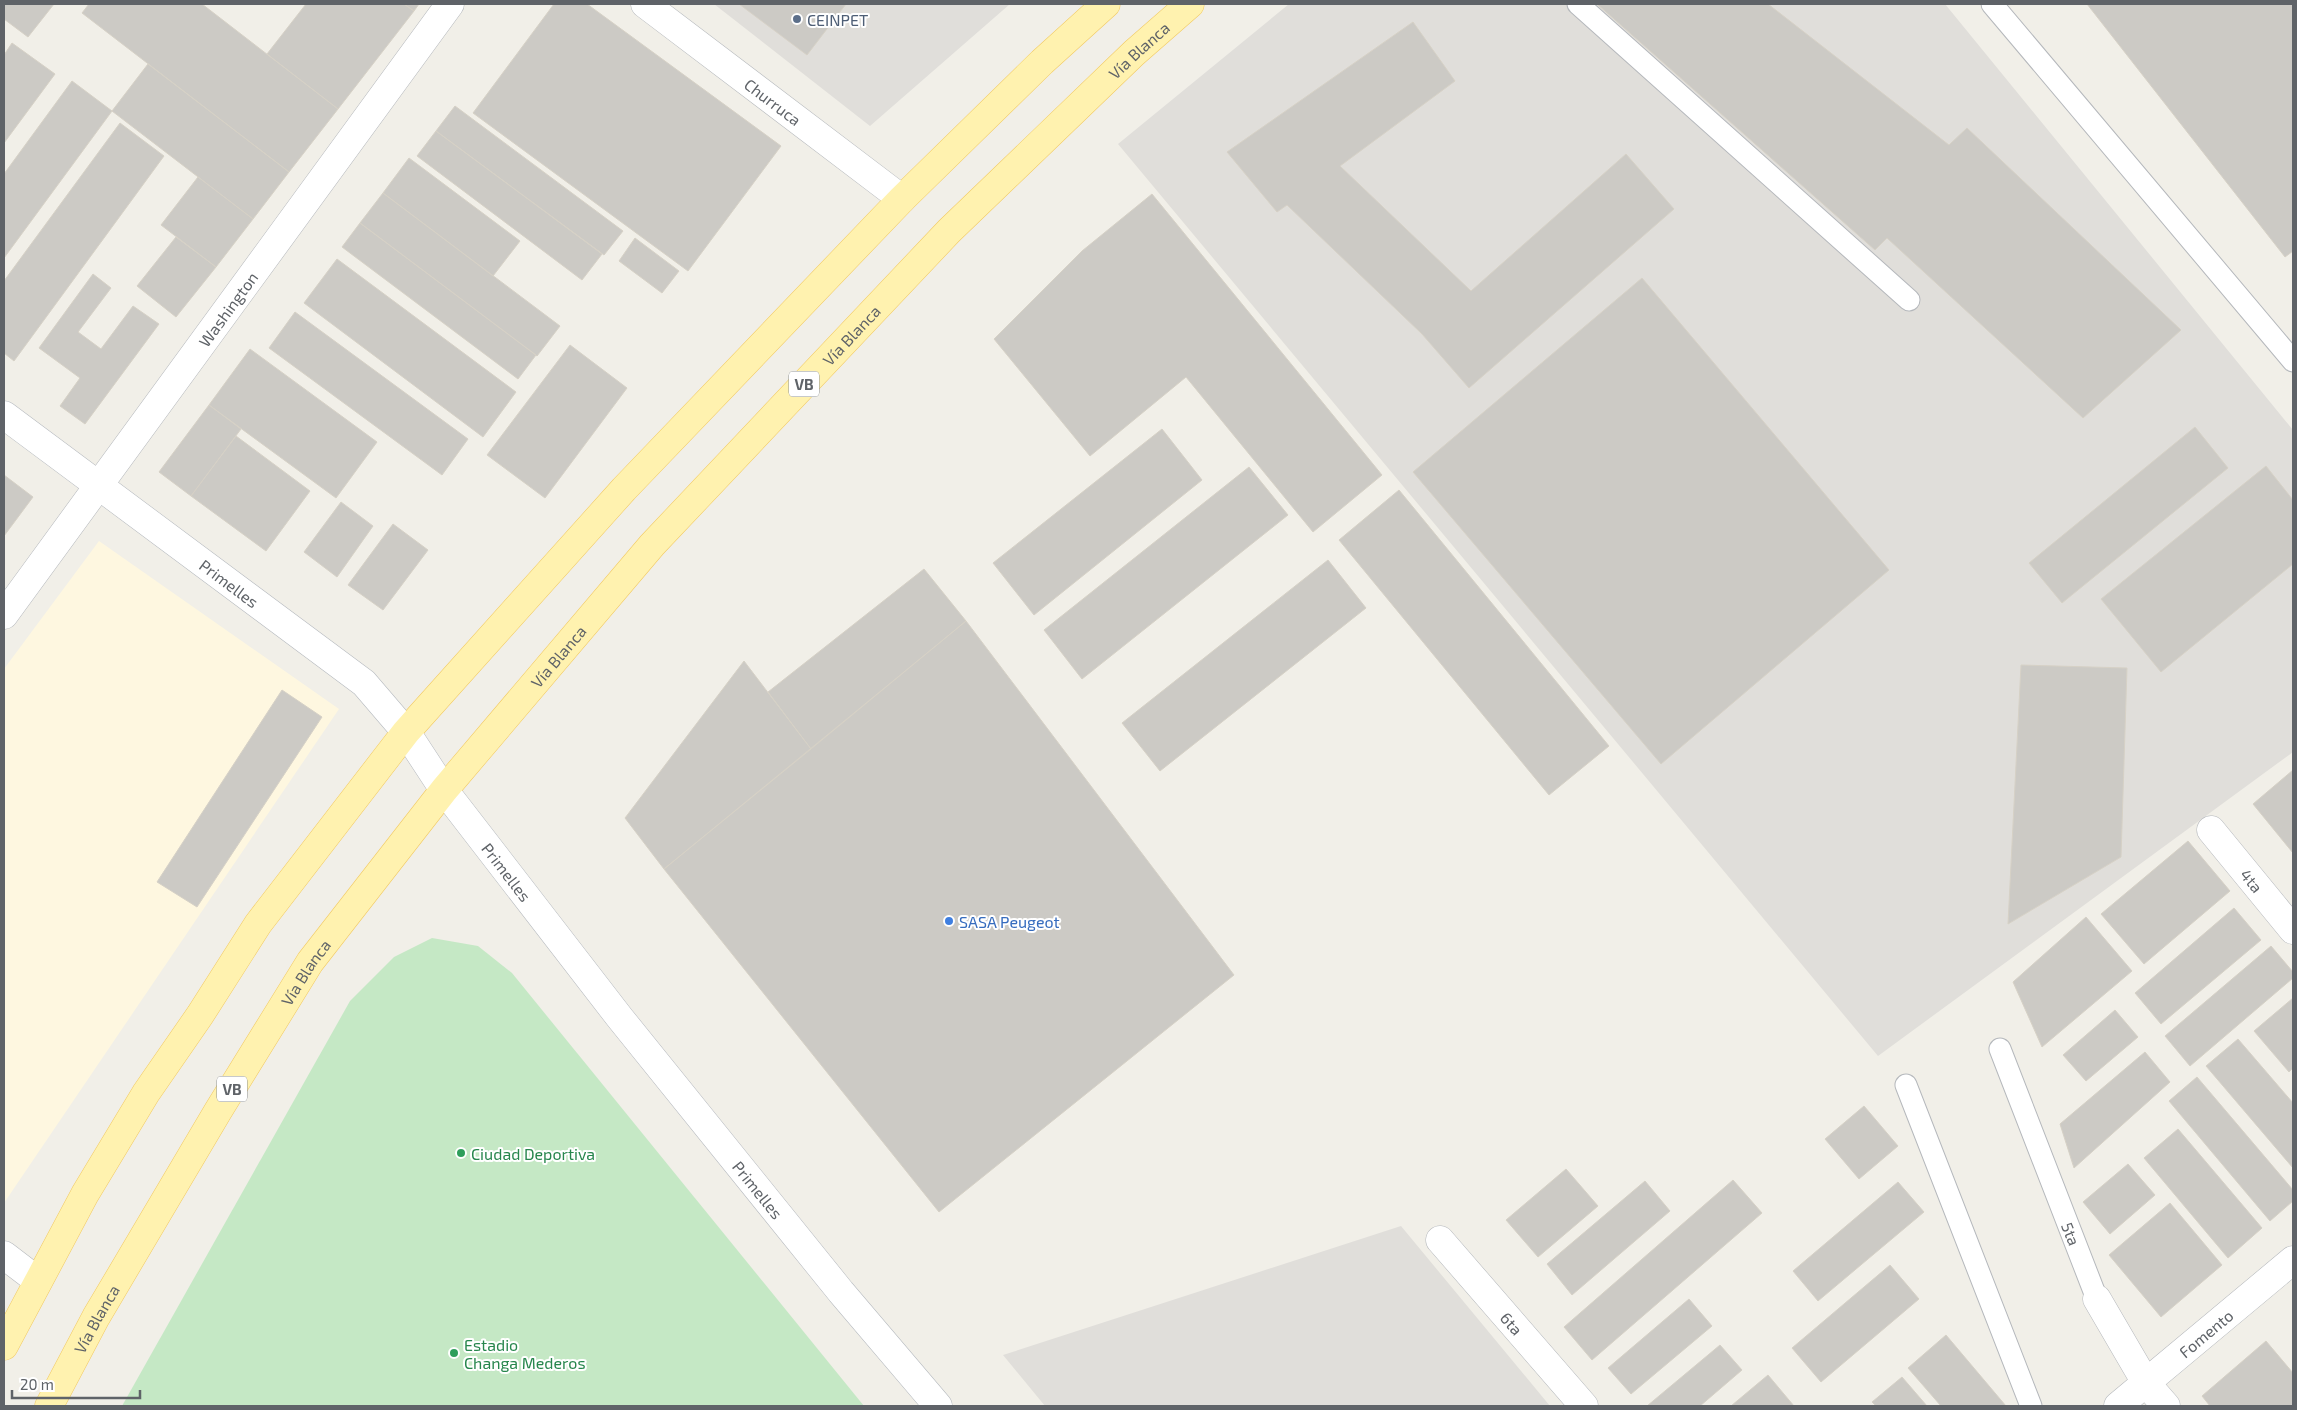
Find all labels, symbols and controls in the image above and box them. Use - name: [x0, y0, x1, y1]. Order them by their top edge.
- place label: CEINPET: [807, 10, 868, 29]
- marker: CEINPET: [791, 13, 803, 25]
- street label: Vía Blanca: [1104, 17, 1173, 82]
- street label: Churruca: [741, 74, 805, 129]
- street label: Washington: [194, 268, 261, 350]
- street label: Vía Blanca: [818, 301, 884, 369]
- road number: VB: [789, 372, 819, 396]
- street label: Primelles: [196, 555, 263, 611]
- street label: Vía Blanca: [526, 621, 589, 691]
- street label: Primelles: [479, 839, 536, 905]
- street label: 4ta: [2237, 865, 2267, 896]
- place label: SASA Peugeot: [959, 912, 1060, 931]
- marker: SASA Peugeot: [943, 915, 955, 927]
- street label: Vía Blanca: [276, 935, 334, 1009]
- road number: VB: [217, 1076, 247, 1102]
- place label: Ciudad Deportiva: [471, 1144, 595, 1163]
- marker: Ciudad Deportiva: [455, 1147, 467, 1159]
- street label: Primelles: [729, 1157, 787, 1222]
- street label: 5ta: [2059, 1219, 2085, 1248]
- street label: Vía Blanca: [69, 1281, 123, 1356]
- street label: Fomento: [2175, 1305, 2236, 1361]
- street label: 6ta: [1497, 1308, 1527, 1338]
- place label: Estadio Changa Mederos: [464, 1335, 586, 1372]
- marker: Estadio Changa Mederos: [448, 1347, 460, 1359]
- scale bar: [12, 1368, 140, 1400]
- text: 20 m: [20, 1375, 54, 1393]

